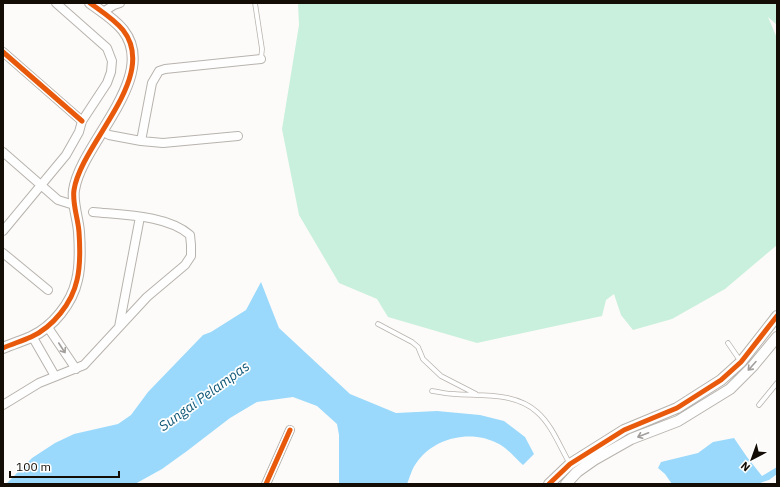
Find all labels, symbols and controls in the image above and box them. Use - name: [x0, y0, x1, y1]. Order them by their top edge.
- one-way arrow: [58, 342, 66, 354]
- water label: Sungai Pelampas: [155, 357, 253, 435]
- one-way arrow: [748, 361, 757, 371]
- one-way arrow: [638, 431, 650, 439]
- north arrow: [732, 439, 772, 479]
- scale bar: [10, 453, 119, 479]
- text: 100 m: [16, 459, 51, 474]
- text: N: [738, 459, 753, 474]

